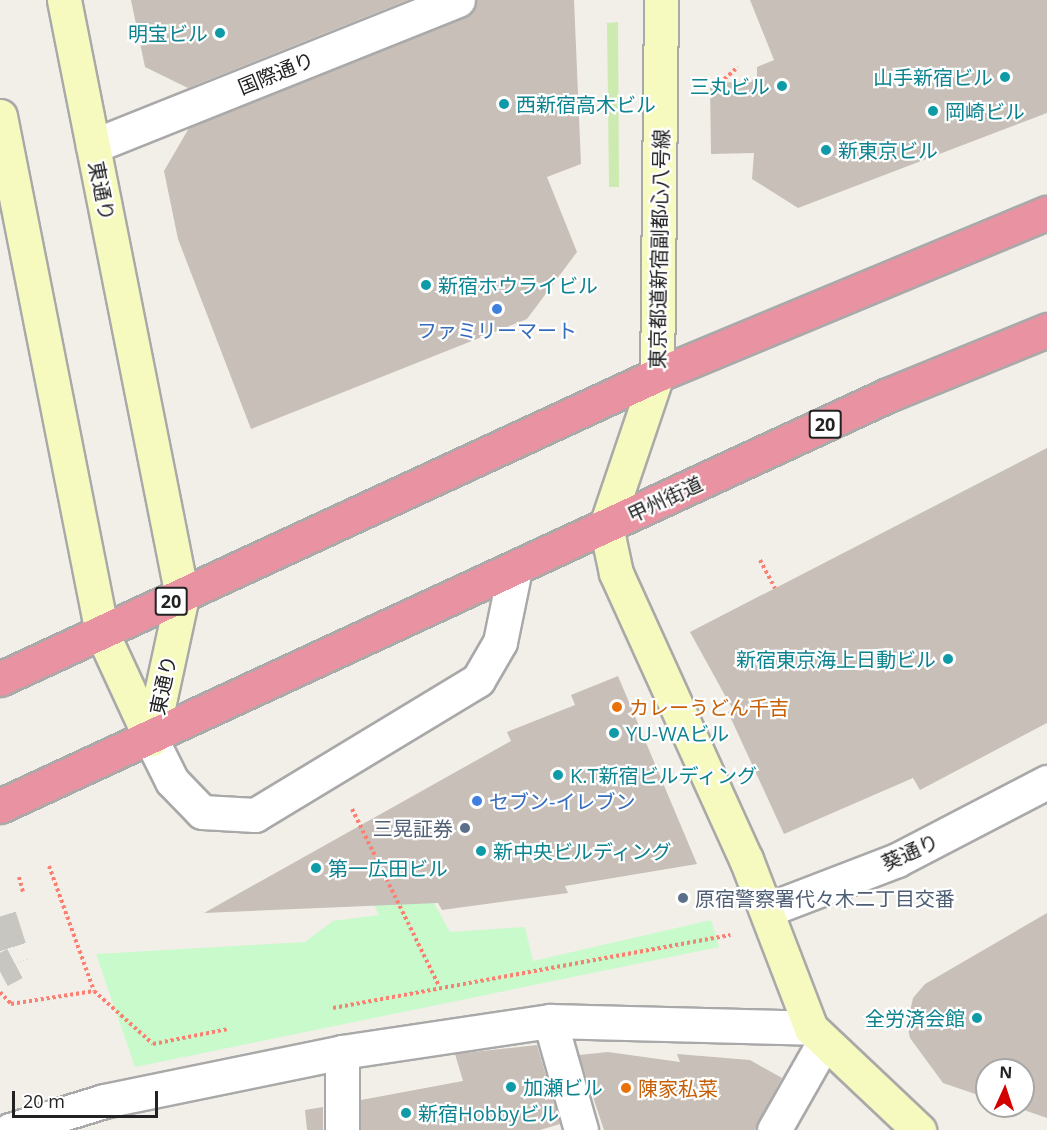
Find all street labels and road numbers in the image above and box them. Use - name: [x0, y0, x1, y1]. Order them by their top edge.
- street label: 国際通り: [234, 47, 318, 99]
- street label: 東京都道新宿副都心八号線: [645, 129, 673, 369]
- street label: 東通り: [84, 159, 120, 223]
- road number: 20: [808, 409, 842, 439]
- street label: 甲州街道: [624, 471, 706, 527]
- road number: 20: [154, 586, 188, 616]
- street label: 東通り: [145, 653, 181, 717]
- street label: 葵通り: [878, 829, 942, 875]

